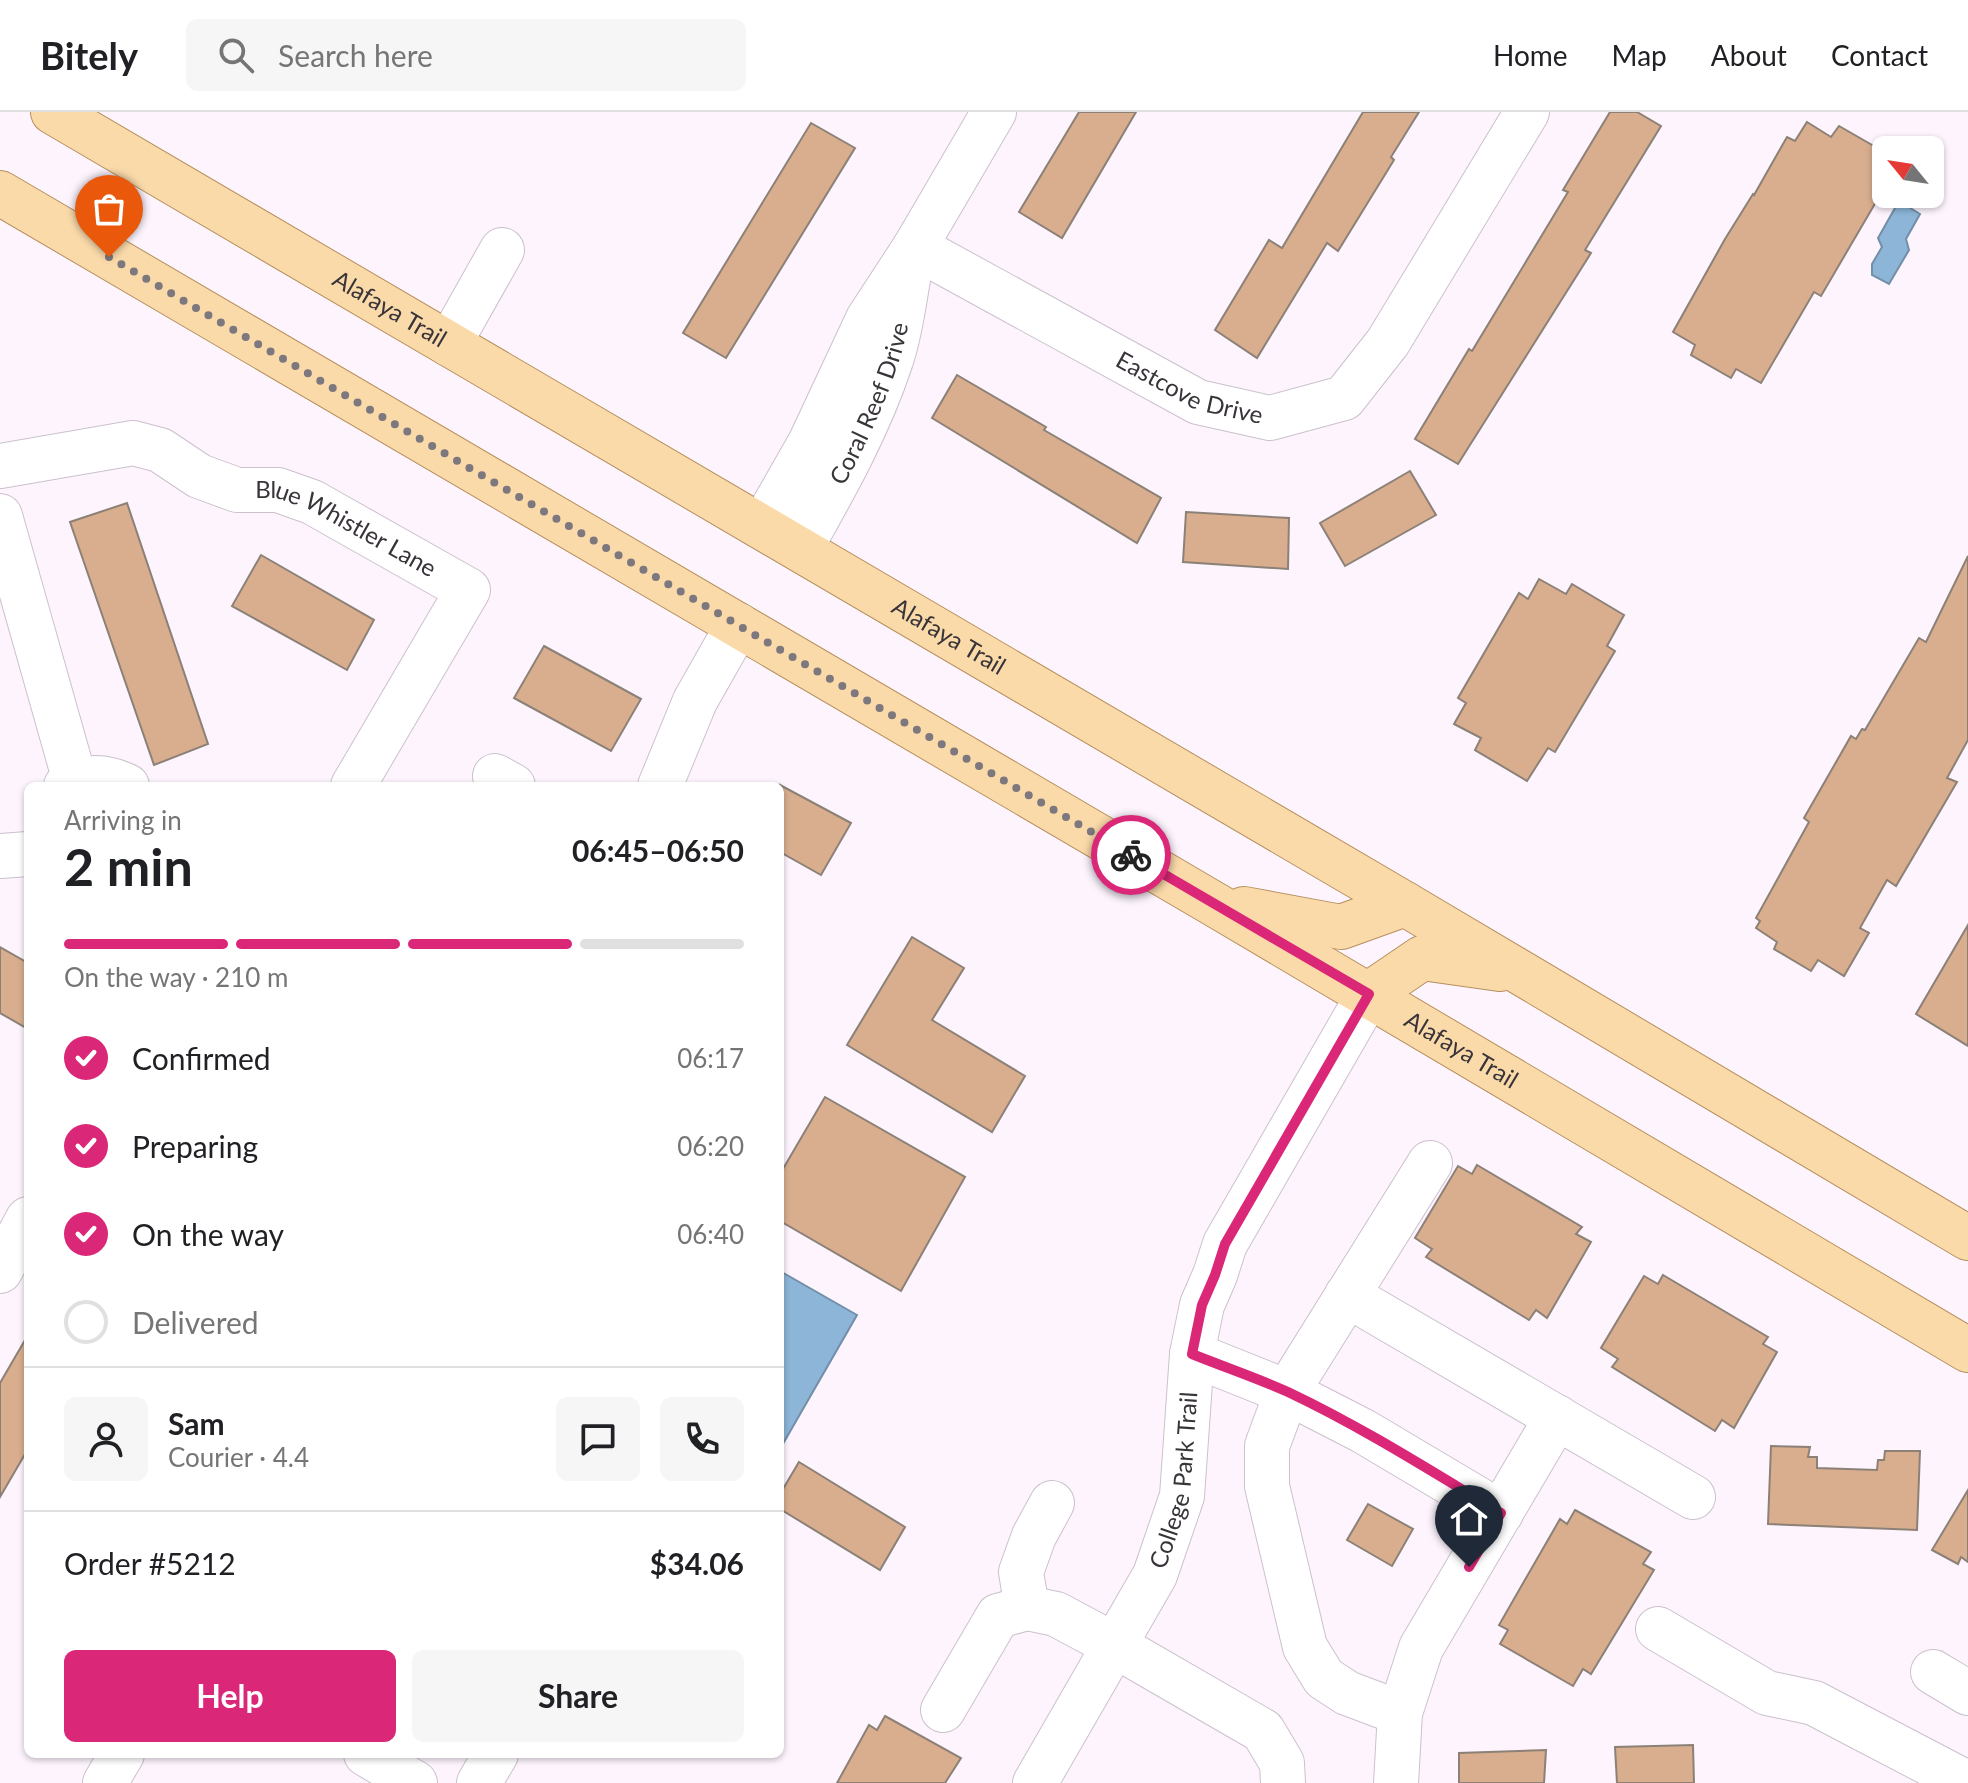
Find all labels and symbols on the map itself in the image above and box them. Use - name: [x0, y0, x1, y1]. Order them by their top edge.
- north arrow: [1872, 136, 1944, 208]
- pin: [75, 175, 143, 257]
- street label: Alafaya Trail: [328, 263, 452, 352]
- street label: Coral Reef Drive: [823, 320, 913, 489]
- street label: Eastcove Drive: [1112, 344, 1266, 429]
- street label: Blue Whistler Lane: [255, 474, 442, 582]
- street label: Alafaya Trail: [887, 591, 1011, 680]
- courier: [1091, 815, 1171, 895]
- street label: Alafaya Trail: [1400, 1004, 1524, 1094]
- street label: College Park Trail: [1142, 1391, 1202, 1572]
- pin: [1435, 1485, 1503, 1567]

